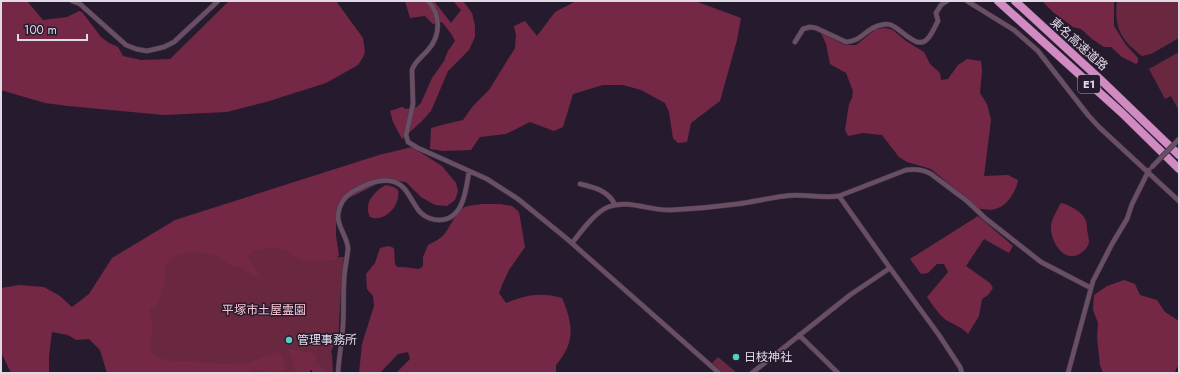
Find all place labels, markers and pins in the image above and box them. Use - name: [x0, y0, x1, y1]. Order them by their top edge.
- place label: 管理事務所: [297, 331, 357, 349]
- marker: 管理事務所: [284, 335, 294, 345]
- place label: 日枝神社: [744, 348, 792, 366]
- marker: 日枝神社: [731, 352, 741, 362]

